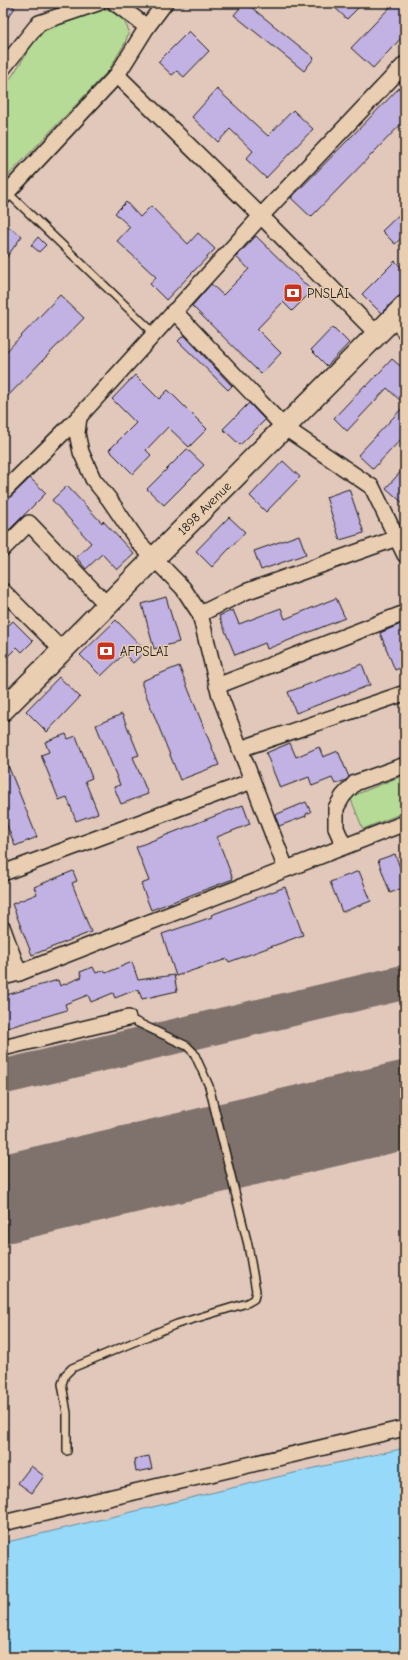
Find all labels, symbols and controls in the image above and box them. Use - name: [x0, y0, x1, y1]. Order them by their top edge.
- bank icon: PNSLAI: [282, 282, 304, 304]
- place label: PNSLAI: [307, 286, 349, 301]
- street label: 1898 Avenue: [175, 478, 235, 538]
- bank icon: AFPSLAI: [95, 640, 117, 662]
- place label: AFPSLAI: [120, 644, 169, 659]

